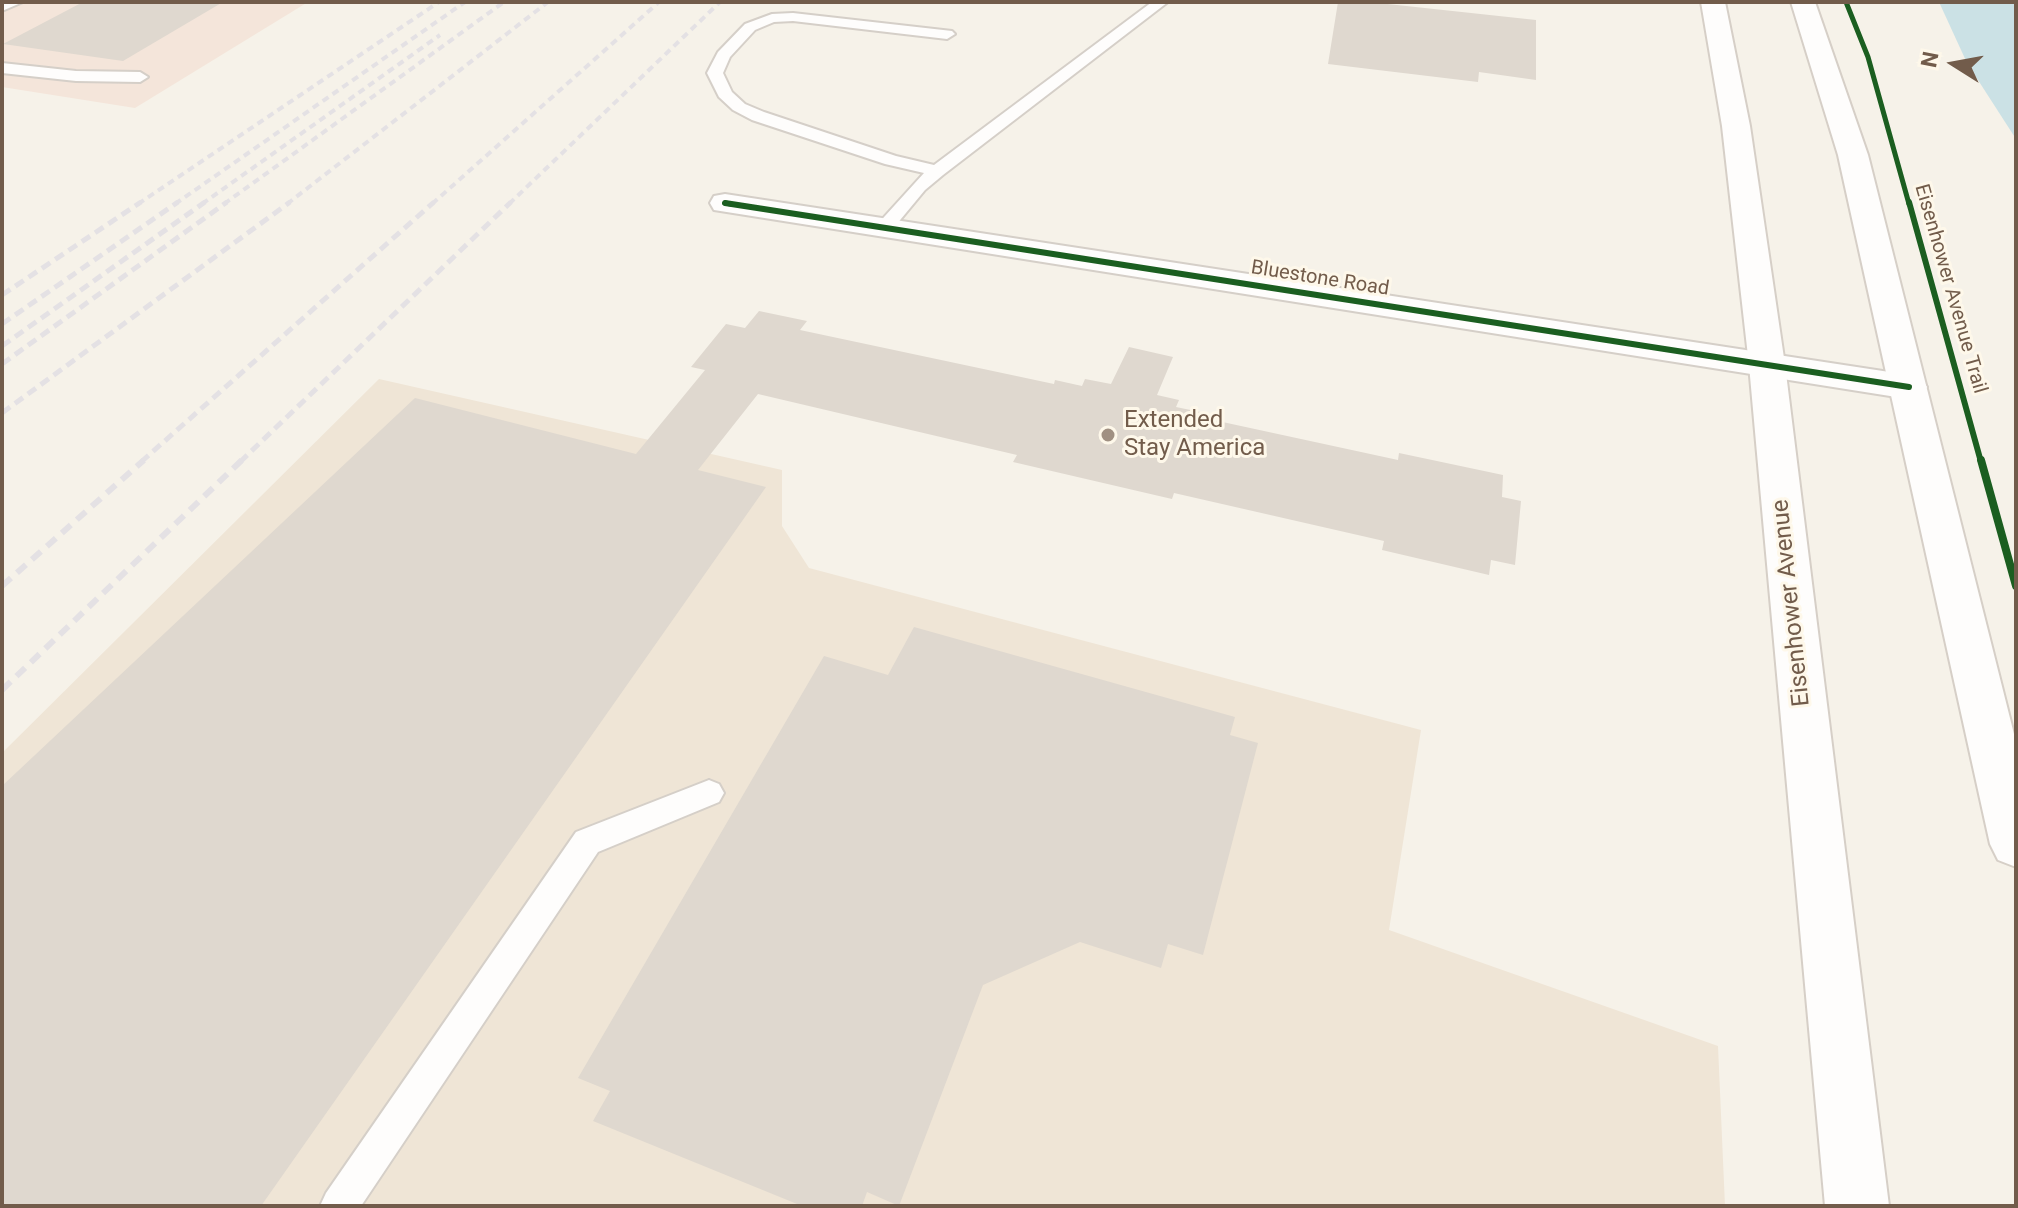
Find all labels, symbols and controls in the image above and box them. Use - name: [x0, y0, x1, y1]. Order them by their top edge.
- north arrow: [1914, 24, 1994, 104]
- text: N: [1916, 49, 1944, 69]
- street label: Eisenhower Avenue Trail: [1909, 182, 1991, 396]
- street label: Bluestone Road: [1249, 256, 1391, 302]
- place label: Extended Stay America: [1124, 407, 1265, 463]
- marker: Extended Stay America: [1099, 426, 1117, 444]
- street label: Eisenhower Avenue: [1767, 498, 1817, 708]

